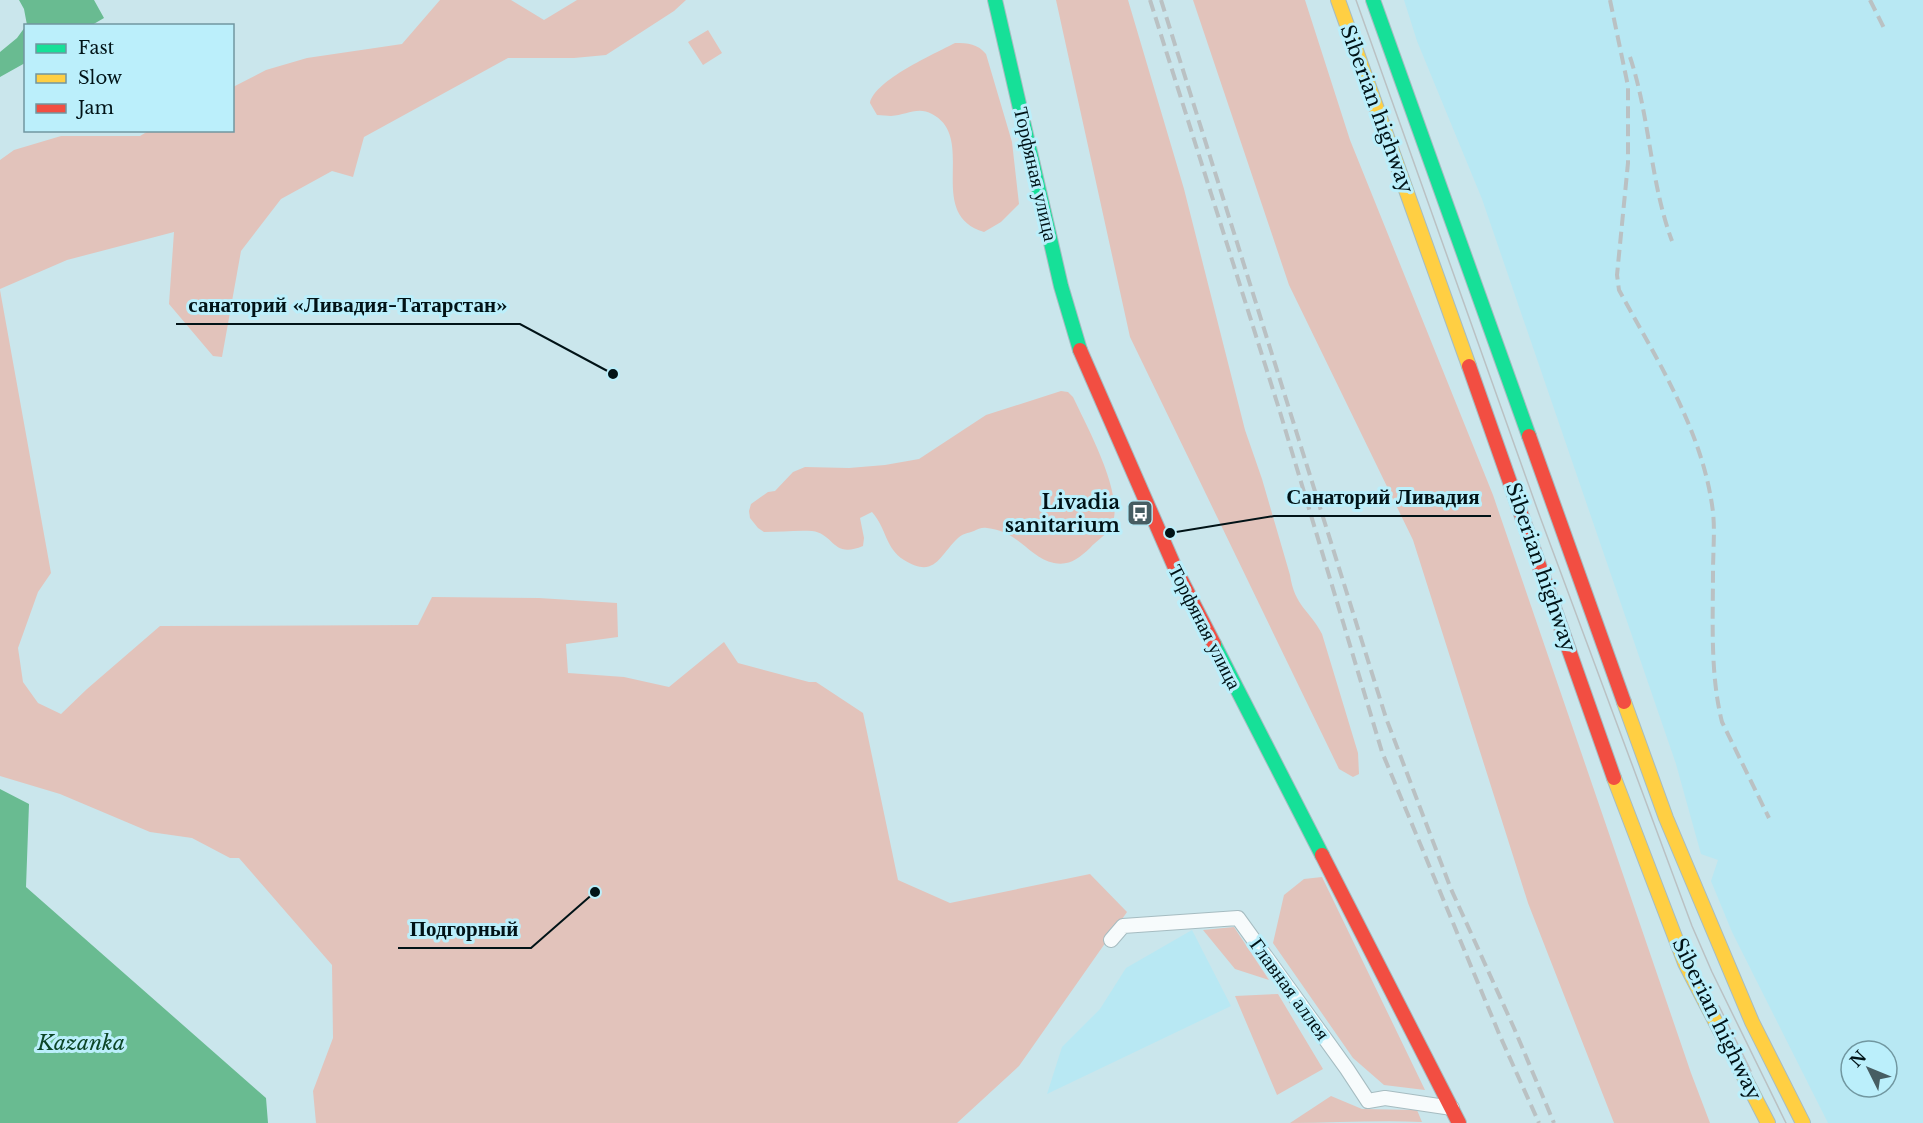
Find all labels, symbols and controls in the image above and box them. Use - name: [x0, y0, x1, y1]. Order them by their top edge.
- street label: Siberian highway: [1335, 22, 1419, 197]
- legend: [24, 24, 234, 132]
- text: Fast: [78, 37, 115, 59]
- text: Slow: [78, 67, 123, 89]
- text: Jam: [76, 97, 114, 119]
- street label: Торфяная улица: [1009, 105, 1063, 243]
- callout: санаторий «Ливадия-Татарстан»: [176, 285, 520, 324]
- text: санаторий «Ливадия-Татарстан»: [188, 292, 508, 318]
- callout: Санаторий Ливадия: [1274, 477, 1491, 516]
- street label: Siberian highway: [1501, 479, 1581, 655]
- text: Санаторий Ливадия: [1286, 484, 1480, 510]
- place label: Livadia sanitarium: [1005, 490, 1121, 537]
- bus stop icon: Livadia sanitarium: [1125, 498, 1155, 528]
- street label: Торфяная улица: [1163, 561, 1247, 693]
- callout: Подгорный: [398, 909, 531, 948]
- text: Подгорный: [410, 916, 518, 942]
- street label: Главная аллея: [1245, 933, 1335, 1045]
- street label: Siberian highway: [1667, 934, 1767, 1104]
- water label: Kazanka: [36, 1030, 125, 1056]
- north arrow: [1839, 1039, 1899, 1099]
- text: N: [1846, 1046, 1870, 1071]

